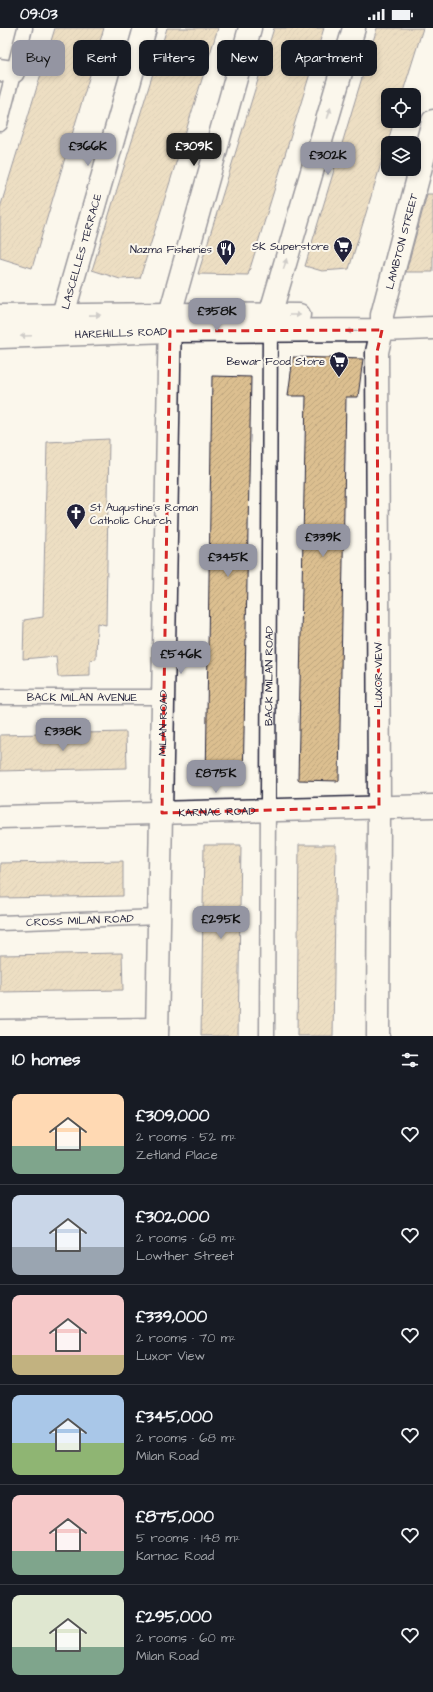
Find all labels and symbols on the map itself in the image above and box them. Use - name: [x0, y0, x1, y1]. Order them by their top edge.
- one-way arrow: [326, 107, 332, 119]
- pin: £366K: [60, 133, 116, 167]
- pin: £309K: [166, 133, 222, 167]
- pin: £302K: [300, 142, 356, 176]
- street label: LASCELLES TERRACE: [58, 191, 105, 311]
- street label: LAMBTON STREET: [382, 191, 422, 291]
- supermarket icon: SK Superstore: [332, 235, 354, 263]
- restaurant icon: Nazma Fisheries: [215, 238, 237, 266]
- place label: SK Superstore: [252, 239, 329, 254]
- place label: Nazma Fisheries: [130, 242, 212, 257]
- one-way arrow: [282, 258, 288, 270]
- pin: £358K: [189, 298, 245, 332]
- one-way arrow: [89, 312, 102, 318]
- one-way arrow: [289, 312, 302, 318]
- street label: HAREHILLS ROAD: [74, 324, 167, 342]
- one-way arrow: [346, 327, 358, 334]
- one-way arrow: [20, 333, 32, 340]
- supermarket icon: Bewar Food Store: [328, 350, 350, 378]
- place label: Bewar Food Store: [227, 354, 325, 369]
- place label: St Augustine's Roman Catholic Church: [90, 500, 199, 528]
- church icon: St Augustine's Roman Catholic Church: [65, 502, 87, 530]
- pin: £339K: [295, 524, 351, 558]
- pin: £345K: [200, 544, 256, 578]
- street label: BACK MILAN ROAD: [261, 626, 277, 726]
- pin: £546K: [153, 641, 209, 675]
- street label: LUXOR VIEW: [371, 642, 386, 708]
- street label: BACK MILAN AVENUE: [27, 690, 138, 705]
- street label: MILAN ROAD: [155, 690, 171, 756]
- pin: £338K: [35, 718, 91, 752]
- pin: £875K: [188, 760, 244, 794]
- street label: KARNAC ROAD: [178, 804, 256, 820]
- pin: £295K: [193, 906, 249, 940]
- street label: CROSS MILAN ROAD: [26, 911, 134, 930]

